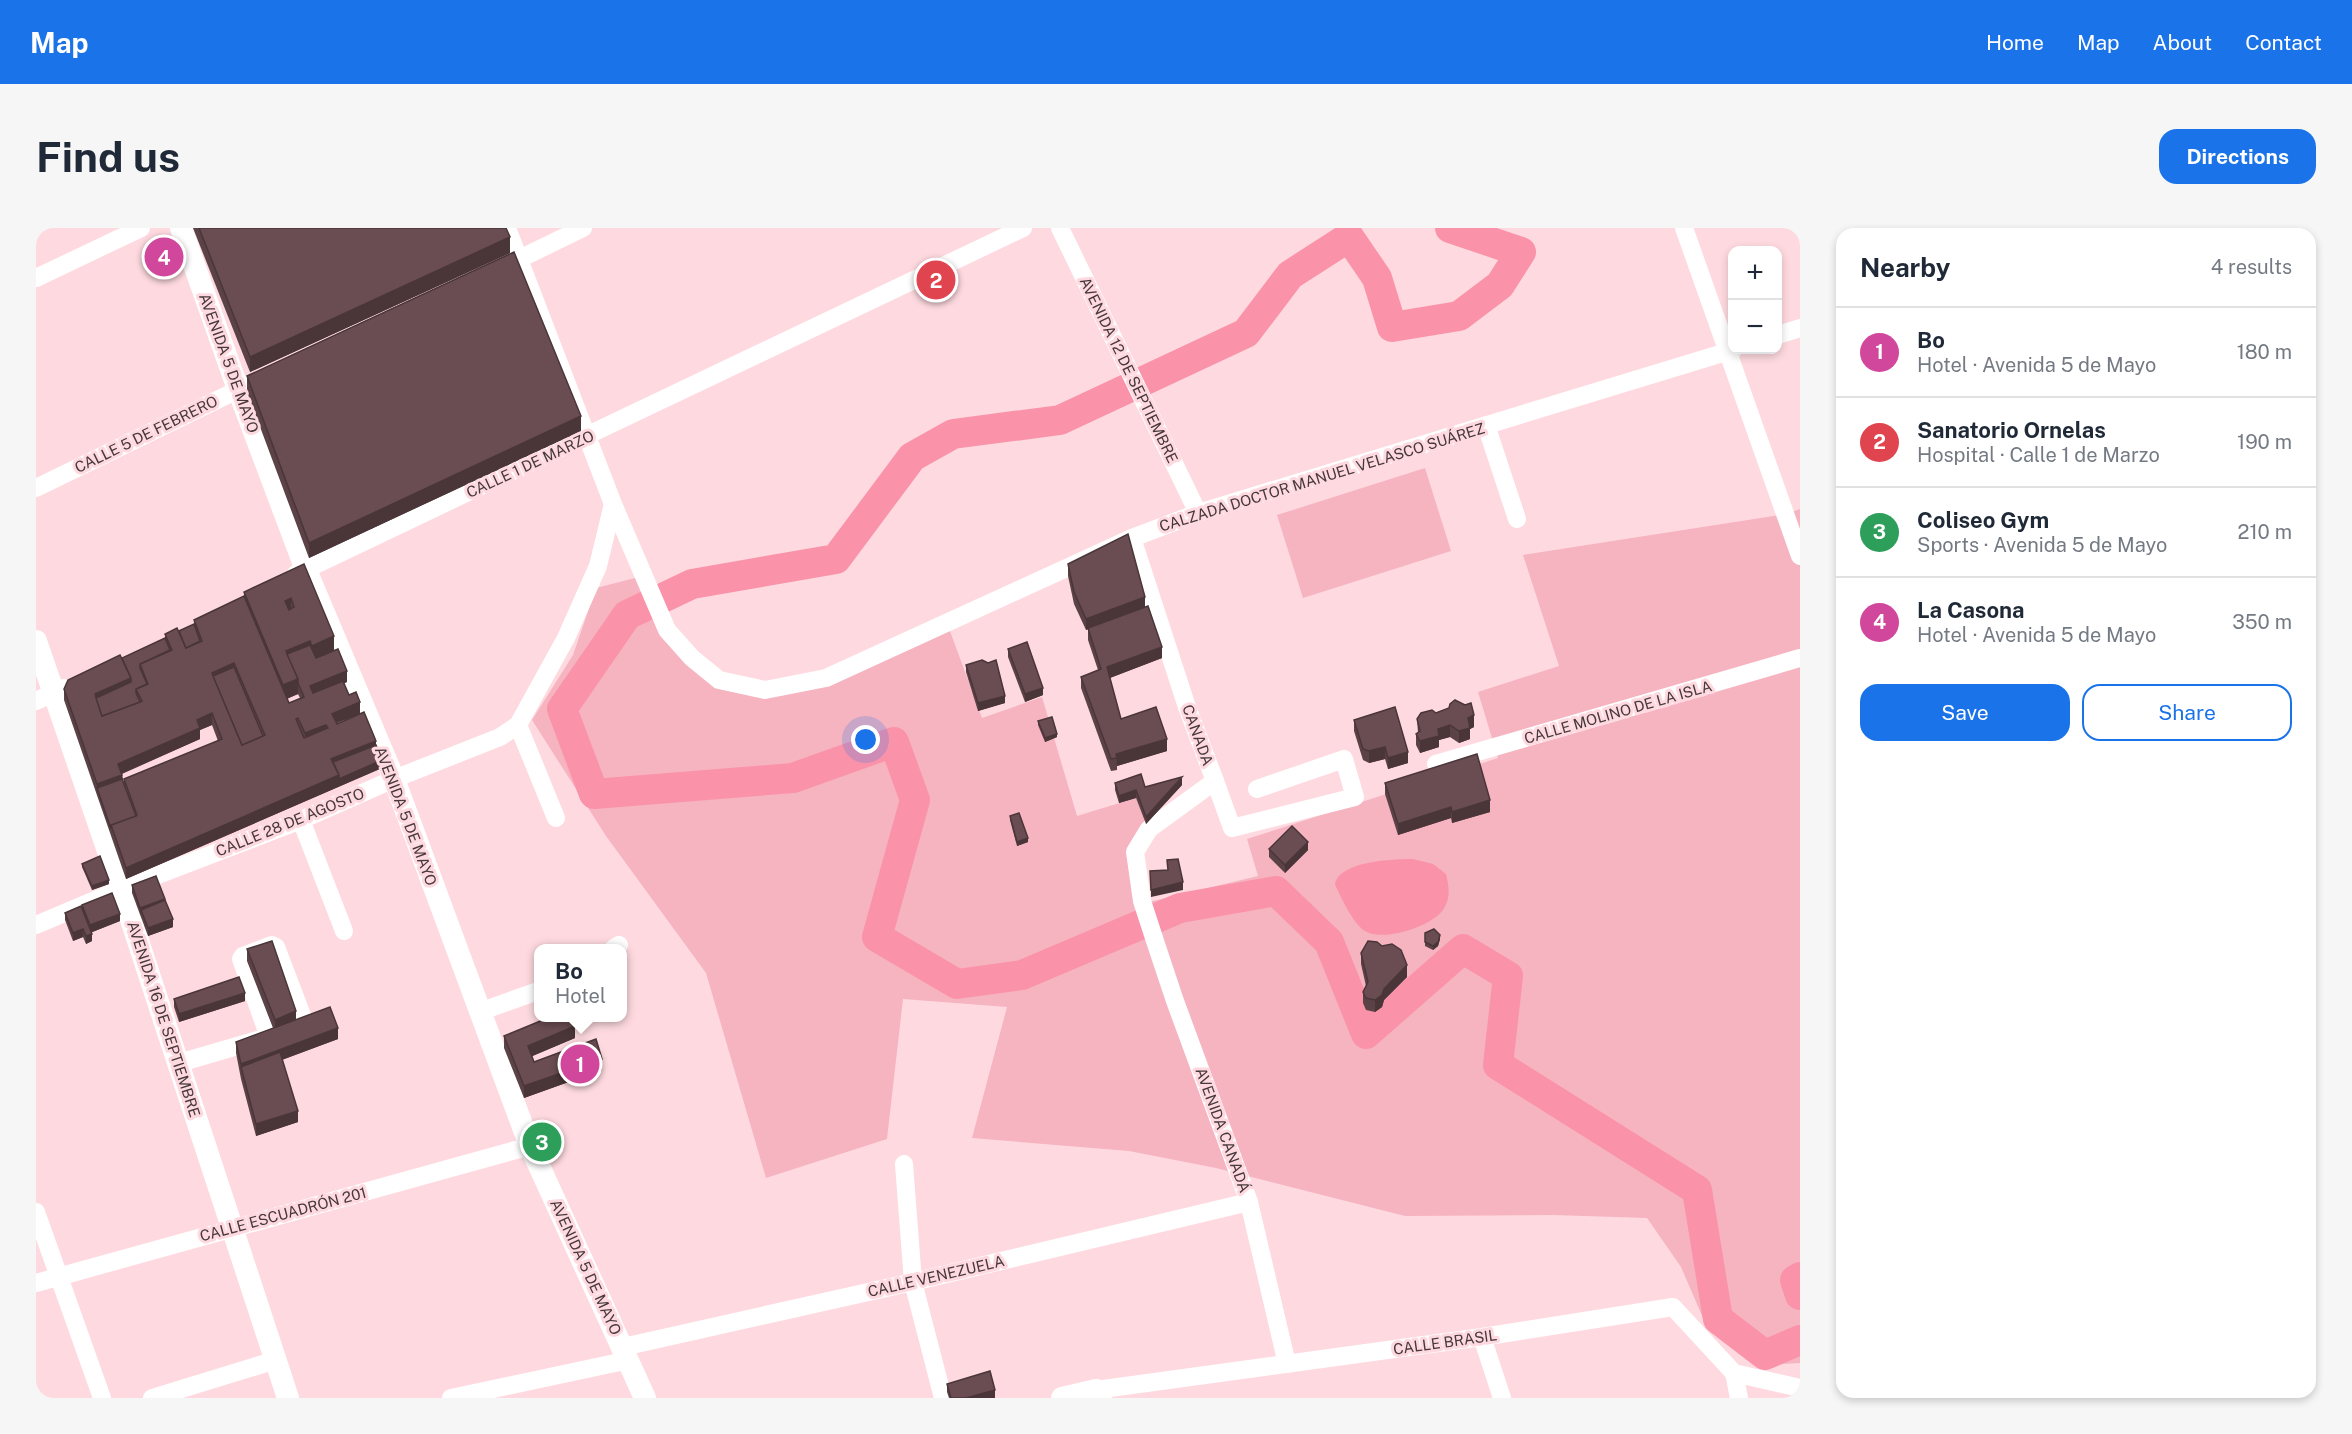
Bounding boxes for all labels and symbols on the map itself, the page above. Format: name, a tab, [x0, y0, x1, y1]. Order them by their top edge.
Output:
pin: 4	[144, 234, 184, 279]
pin: 2	[916, 257, 956, 302]
street label: AVENIDA 12 DE SEPTIEMBRE	[1076, 274, 1182, 466]
street label: AVENIDA 5 DE MAYO	[196, 291, 262, 435]
street label: CALLE 5 DE FEBRERO	[72, 392, 220, 476]
street label: CALZADA DOCTOR MANUEL VELASCO SUÁREZ	[1157, 419, 1487, 535]
street label: CALLE 1 DE MARZO	[464, 427, 596, 501]
street label: CALLE MOLINO DE LA ISLA	[1522, 677, 1714, 747]
street label: CANADA	[1179, 702, 1217, 768]
your location	[851, 725, 880, 754]
street label: AVENIDA 5 DE MAYO	[372, 744, 440, 888]
street label: CALLE 28 DE AGOSTO	[213, 784, 367, 860]
street label: AVENIDA 16 DE SEPTIEMBRE	[124, 919, 204, 1119]
pin: 1	[560, 1042, 600, 1086]
street label: AVENIDA CANADÁ	[1193, 1065, 1254, 1195]
pin: 3	[522, 1120, 562, 1164]
street label: CALLE ESCUADRÓN 201	[198, 1183, 368, 1244]
street label: AVENIDA 5 DE MAYO	[547, 1197, 625, 1337]
street label: CALLE VENEZUELA	[866, 1252, 1006, 1300]
street label: CALLE BRASIL	[1392, 1326, 1498, 1358]

